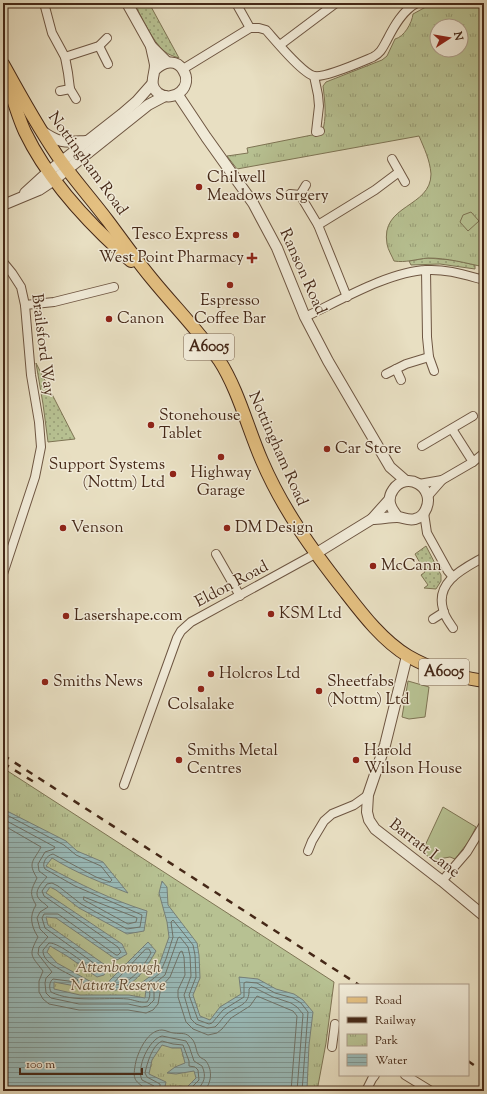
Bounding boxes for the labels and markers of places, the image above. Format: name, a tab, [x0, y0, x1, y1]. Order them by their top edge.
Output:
place label: Chilwell Meadows Surgery	[207, 167, 329, 208]
marker: Chilwell Meadows Surgery	[194, 182, 204, 192]
place label: Tesco Express	[132, 224, 228, 247]
marker: Tesco Express	[231, 230, 241, 240]
place label: West Point Pharmacy	[99, 247, 244, 270]
marker: West Point Pharmacy	[247, 253, 257, 263]
marker: Espresso Coffee Bar	[225, 280, 235, 290]
place label: Espresso Coffee Bar	[194, 290, 266, 331]
place label: Canon	[117, 308, 165, 331]
marker: Canon	[104, 314, 114, 324]
place label: Stonehouse Tablet	[159, 405, 240, 446]
marker: Stonehouse Tablet	[146, 420, 156, 430]
place label: Car Store	[335, 438, 401, 461]
marker: Car Store	[322, 444, 332, 454]
marker: Highway Garage	[216, 452, 226, 462]
place label: Support Systems (Nottm) Ltd	[49, 454, 165, 495]
place label: Highway Garage	[190, 462, 252, 503]
marker: Support Systems (Nottm) Ltd	[168, 469, 178, 479]
place label: Venson	[71, 517, 124, 540]
place label: DM Design	[235, 517, 314, 540]
marker: Venson	[58, 523, 68, 533]
marker: DM Design	[222, 523, 232, 533]
place label: McCann	[381, 555, 442, 578]
marker: McCann	[368, 561, 378, 571]
place label: KSM Ltd	[279, 603, 342, 626]
place label: Lasershape.com	[74, 605, 182, 628]
marker: KSM Ltd	[266, 609, 276, 619]
marker: Lasershape.com	[61, 611, 71, 621]
place label: Holcros Ltd	[219, 663, 300, 686]
marker: Holcros Ltd	[206, 669, 216, 679]
place label: Smiths News	[53, 671, 143, 694]
place label: Sheetfabs (Nottm) Ltd	[327, 671, 410, 712]
marker: Smiths News	[40, 677, 50, 687]
marker: Colsalake	[196, 684, 206, 694]
marker: Sheetfabs (Nottm) Ltd	[314, 686, 324, 696]
place label: Colsalake	[168, 694, 234, 717]
place label: Smiths Metal Centres	[187, 740, 278, 781]
place label: Harold Wilson House	[364, 740, 462, 781]
marker: Smiths Metal Centres	[174, 755, 184, 765]
marker: Harold Wilson House	[351, 755, 361, 765]

